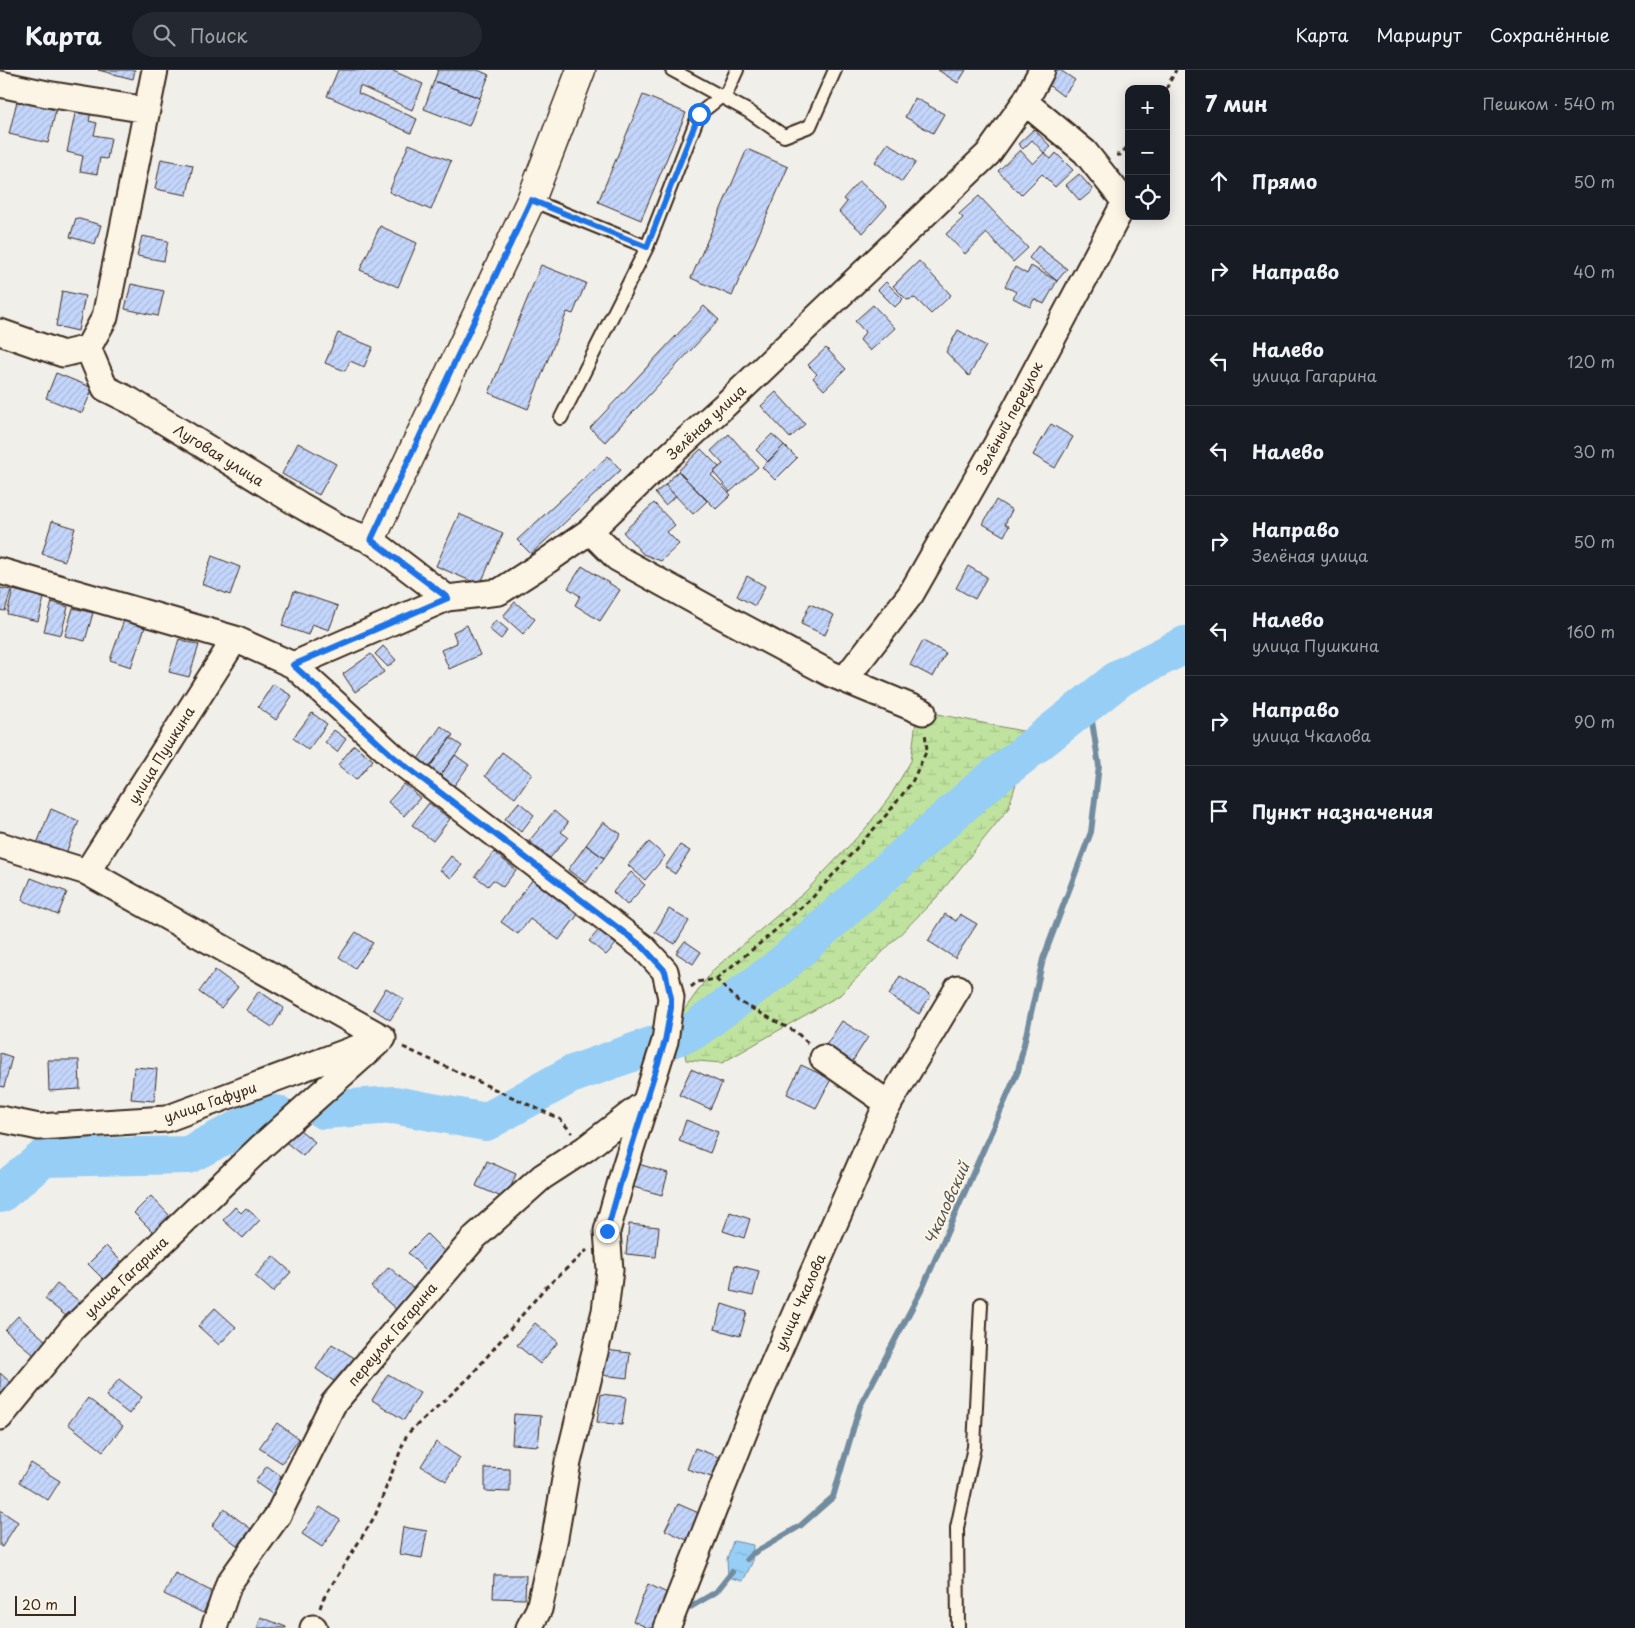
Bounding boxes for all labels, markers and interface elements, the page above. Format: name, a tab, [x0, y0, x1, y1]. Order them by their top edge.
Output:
search box	[132, 12, 482, 57]
text: Карта	[25, 17, 102, 53]
icon: search	[150, 21, 178, 49]
text: Поиск	[190, 21, 248, 49]
text: Карта	[1296, 21, 1348, 48]
text: Маршрут	[1376, 21, 1462, 48]
text: Сохранённые	[1490, 21, 1610, 48]
map controls	[1125, 85, 1170, 220]
button: +	[1125, 85, 1170, 130]
text: 7 мин	[1205, 87, 1268, 119]
text: Пешком · 540 m	[1482, 91, 1615, 115]
route start	[688, 103, 711, 126]
button: −	[1125, 130, 1170, 175]
icon: ahead	[1205, 167, 1233, 195]
text: Прямо	[1252, 167, 1317, 195]
text: 50 m	[1574, 169, 1615, 193]
button: locate	[1125, 175, 1170, 220]
icon: right	[1205, 257, 1233, 285]
text: Направо	[1252, 257, 1339, 285]
text: 40 m	[1573, 259, 1615, 283]
text: Налево	[1252, 335, 1324, 363]
icon: left	[1205, 347, 1233, 375]
text: 120 m	[1568, 349, 1615, 373]
street label: Зелёный переулок	[970, 357, 1048, 478]
text: улица Гагарина	[1252, 363, 1377, 387]
street label: Зелёная улица	[662, 380, 750, 464]
street label: Луговая улица	[170, 419, 268, 491]
icon: left	[1205, 437, 1233, 465]
text: Налево	[1252, 437, 1324, 465]
text: 30 m	[1573, 439, 1615, 463]
text: Направо	[1252, 515, 1339, 543]
icon: right	[1205, 527, 1233, 555]
text: 50 m	[1574, 529, 1615, 553]
text: Зелёная улица	[1252, 543, 1368, 567]
text: Налево	[1252, 605, 1324, 633]
icon: left	[1205, 617, 1233, 645]
text: 160 m	[1567, 619, 1615, 643]
text: улица Пушкина	[1252, 633, 1379, 657]
text: Направо	[1252, 695, 1339, 723]
street label: улица Пушкина	[123, 702, 199, 808]
icon: right	[1205, 707, 1233, 735]
text: 90 m	[1574, 709, 1615, 733]
text: улица Чкалова	[1252, 723, 1371, 747]
icon: arrive	[1205, 797, 1233, 825]
text: Пункт назначения	[1252, 797, 1433, 825]
street label: улица Гафури	[161, 1076, 259, 1128]
water label: Чкаловский	[918, 1156, 975, 1248]
route end	[596, 1220, 619, 1243]
street label: улица Гагарина	[79, 1231, 173, 1323]
street label: улица Чкалова	[769, 1250, 831, 1354]
street label: переулок Гагарина	[342, 1277, 442, 1390]
scale bar	[15, 1593, 76, 1616]
text: 20 m	[22, 1594, 58, 1615]

